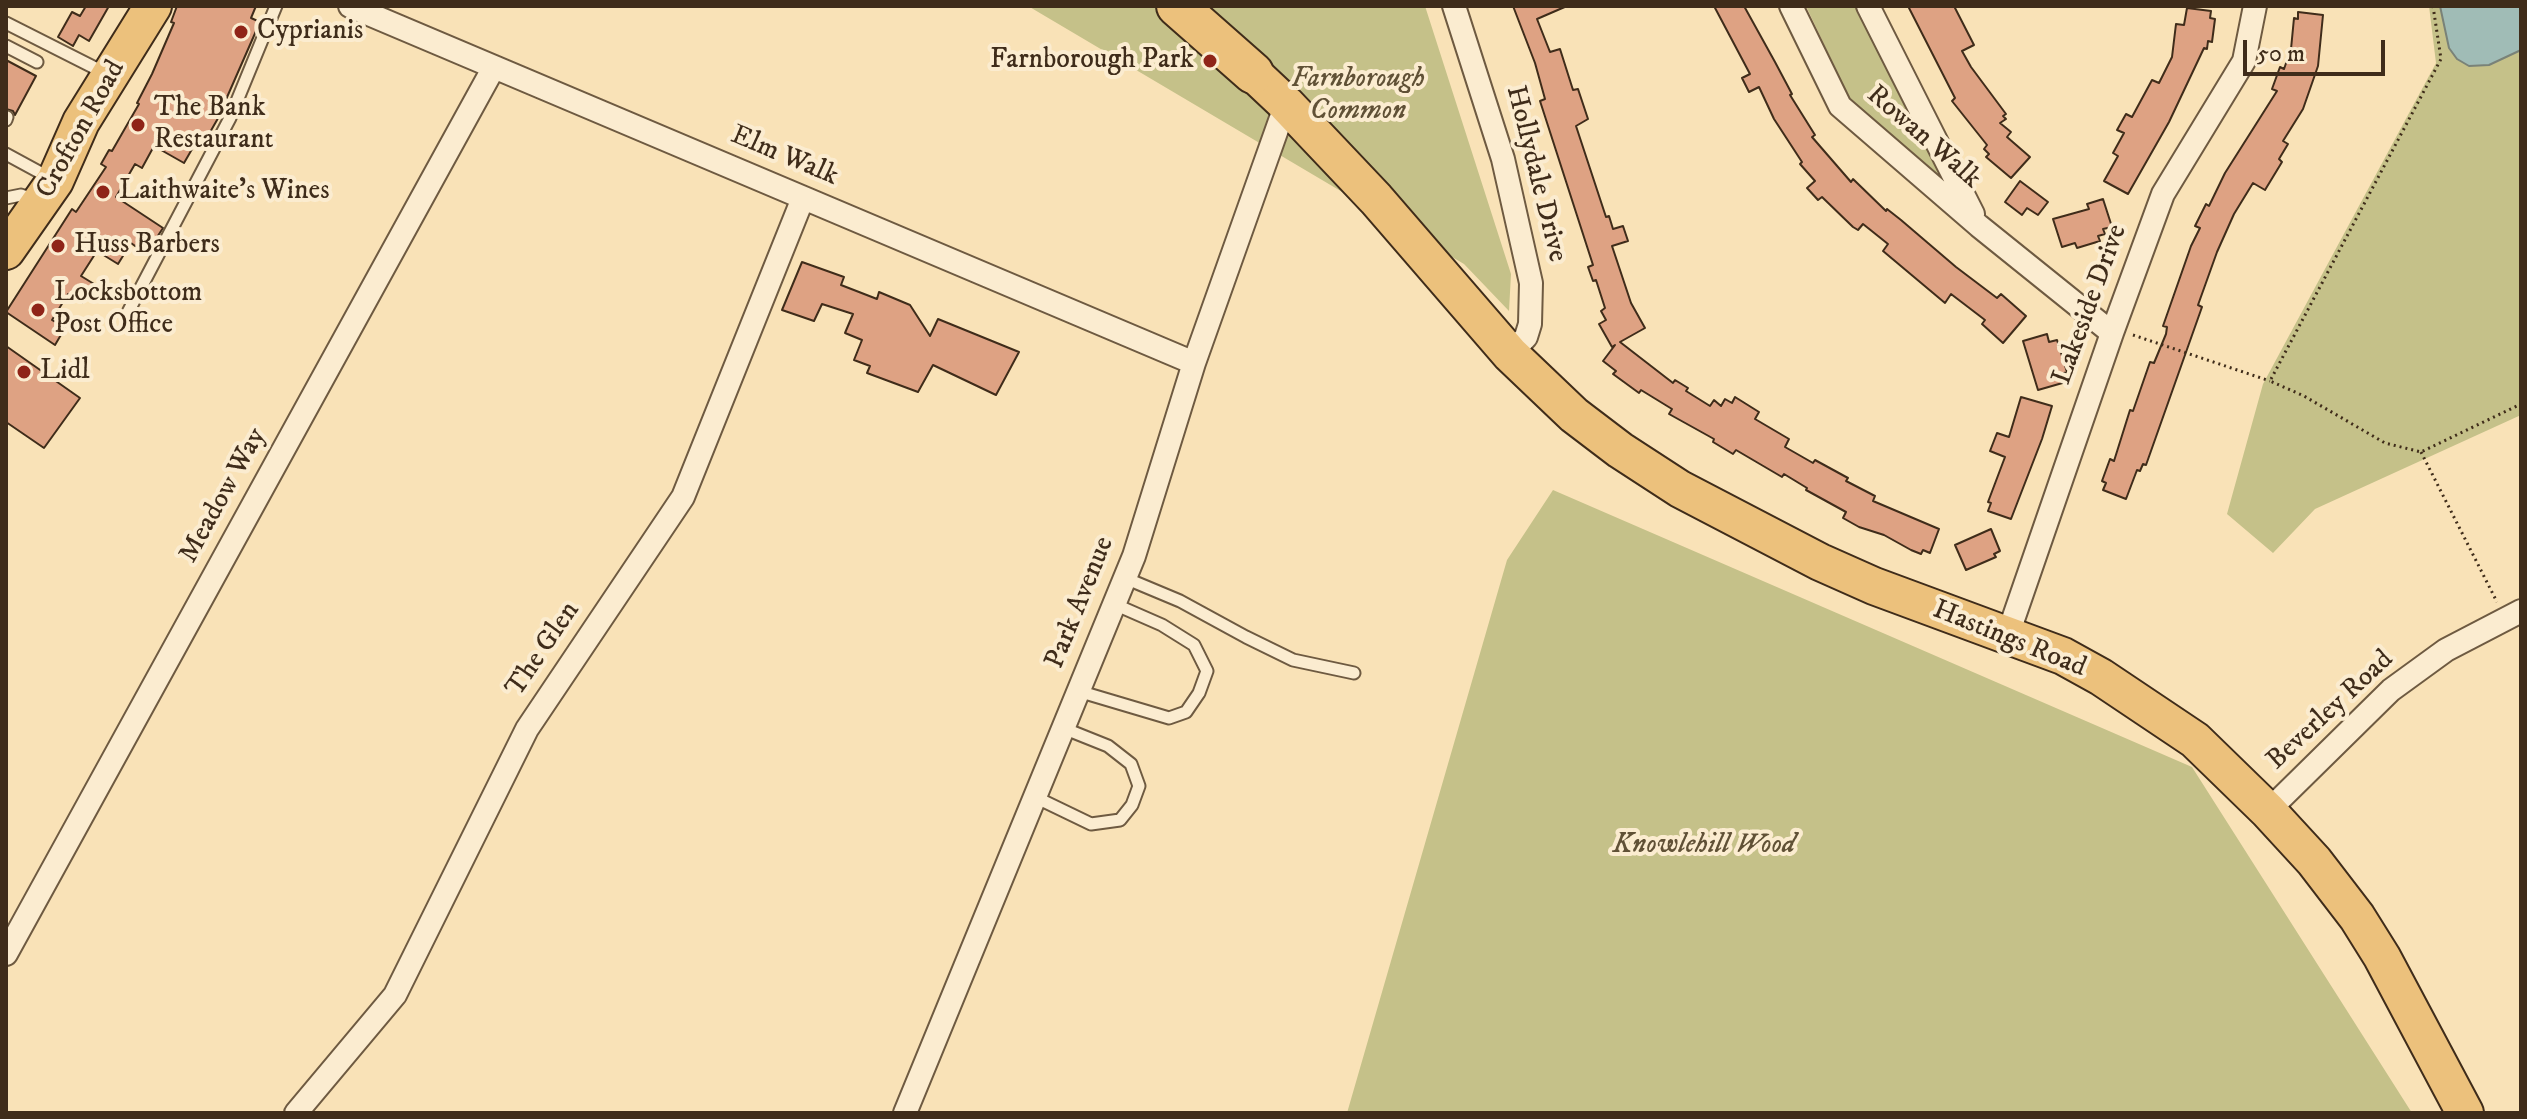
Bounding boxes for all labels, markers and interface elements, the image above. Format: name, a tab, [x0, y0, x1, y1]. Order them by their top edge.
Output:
place label: Cyprianis	[257, 15, 363, 49]
marker: Cyprianis	[232, 23, 250, 41]
scale bar	[2247, 24, 2389, 74]
text: 50 m	[2257, 39, 2305, 69]
place label: Farnborough Park	[990, 44, 1194, 78]
marker: Farnborough Park	[1201, 52, 1219, 70]
street label: Crofton Road	[30, 55, 134, 205]
park label: Farnborough Common	[1291, 63, 1425, 129]
street label: Rowan Walk	[1859, 79, 1987, 197]
street label: Hollydale Drive	[1497, 82, 1573, 266]
place label: The Bank Restaurant	[154, 92, 274, 158]
marker: The Bank Restaurant	[129, 116, 147, 134]
street label: Elm Walk	[725, 119, 843, 195]
place label: Laithwaite’s Wines	[119, 175, 330, 209]
marker: Laithwaite’s Wines	[94, 183, 112, 201]
street label: Lakeside Drive	[2047, 220, 2135, 390]
place label: Huss Barbers	[74, 229, 220, 263]
marker: Huss Barbers	[49, 237, 67, 255]
place label: Locksbottom Post Office	[54, 277, 202, 343]
marker: Locksbottom Post Office	[29, 301, 47, 319]
place label: Lidl	[40, 355, 90, 389]
marker: Lidl	[15, 363, 33, 381]
street label: Meadow Way	[173, 423, 275, 569]
street label: Park Avenue	[1039, 532, 1123, 674]
street label: Hastings Road	[1927, 594, 2091, 686]
street label: The Glen	[500, 596, 588, 704]
street label: Beverley Road	[2261, 644, 2401, 778]
park label: Knowlehill Wood	[1613, 829, 1795, 863]

